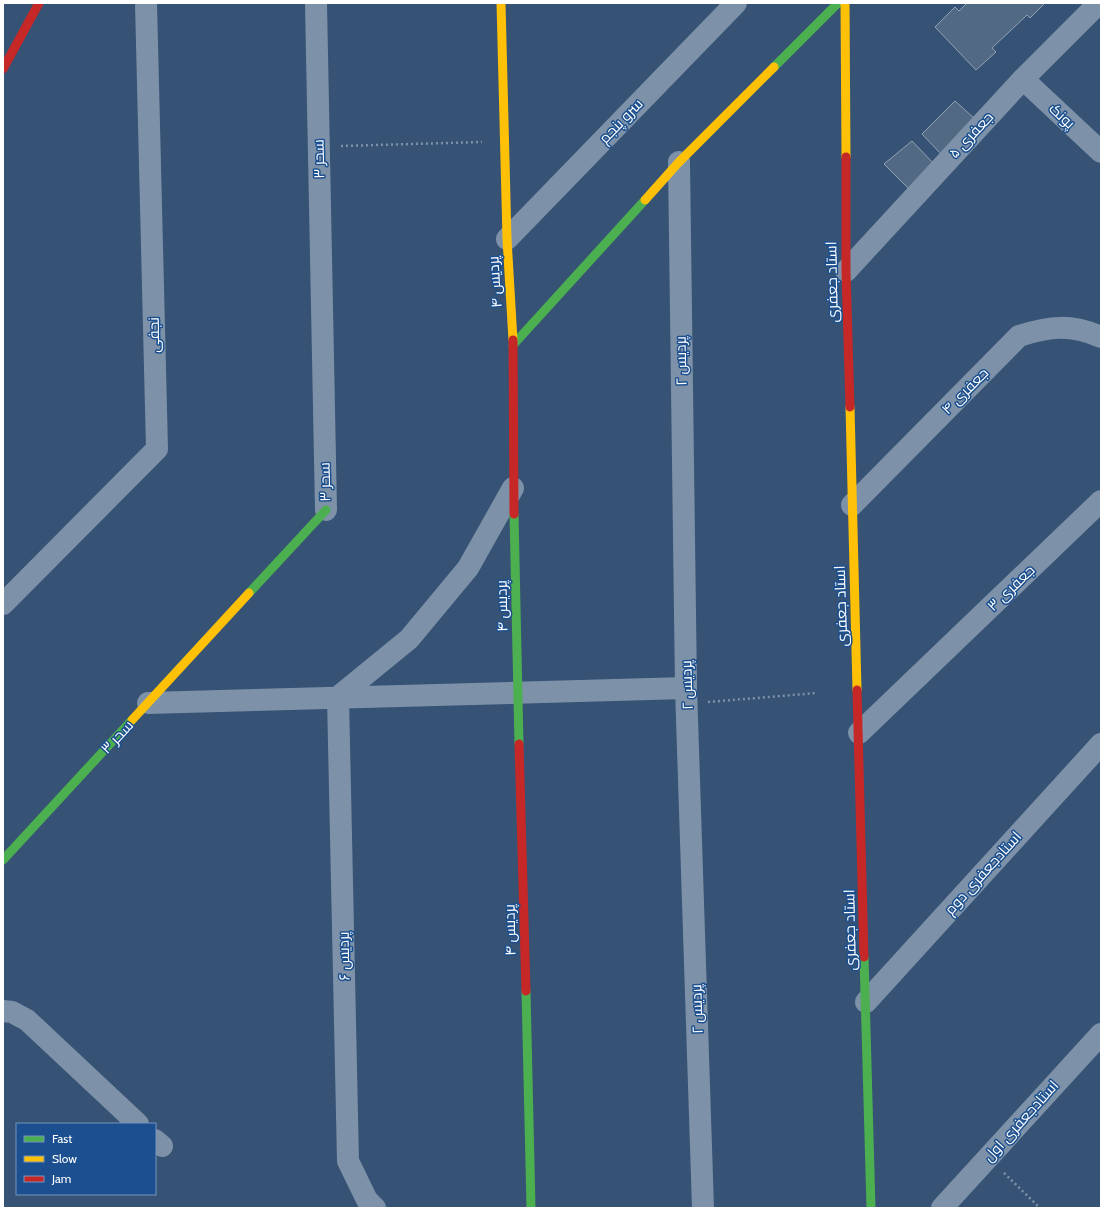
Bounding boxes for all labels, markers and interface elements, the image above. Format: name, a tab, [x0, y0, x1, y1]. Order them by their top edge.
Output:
street label: سرو پنجم	[595, 95, 647, 148]
street label: پونک	[1045, 100, 1079, 133]
street label: جعفری ۵	[945, 108, 998, 163]
street label: سحر ۳	[310, 139, 328, 179]
street label: استاد جعفری	[822, 241, 843, 323]
street label: پردیس ۴	[484, 255, 507, 308]
street label: نجفی	[145, 317, 164, 353]
street label: پردیس ۲	[672, 336, 691, 386]
street label: جعفری ۴	[938, 364, 993, 419]
street label: سحر ۳	[316, 462, 334, 502]
street label: جعفری ۳	[984, 561, 1039, 616]
street label: استاد جعفری	[831, 565, 852, 647]
street label: پردیس ۴	[493, 580, 512, 632]
street label: پردیس ۲	[677, 660, 698, 710]
street label: سحر ۳	[97, 716, 137, 758]
street label: استادجعفری دوم	[941, 828, 1026, 919]
street label: استاد جعفری	[840, 889, 861, 971]
street label: پردیس ۴	[501, 904, 520, 956]
street label: پردیس ۶	[335, 931, 354, 981]
street label: پردیس ۲	[687, 984, 708, 1034]
street label: استادجعفری اول	[980, 1077, 1063, 1166]
legend	[16, 1123, 156, 1195]
text: Fast	[52, 1131, 72, 1146]
text: Slow	[52, 1151, 77, 1166]
text: Jam	[51, 1171, 71, 1186]

